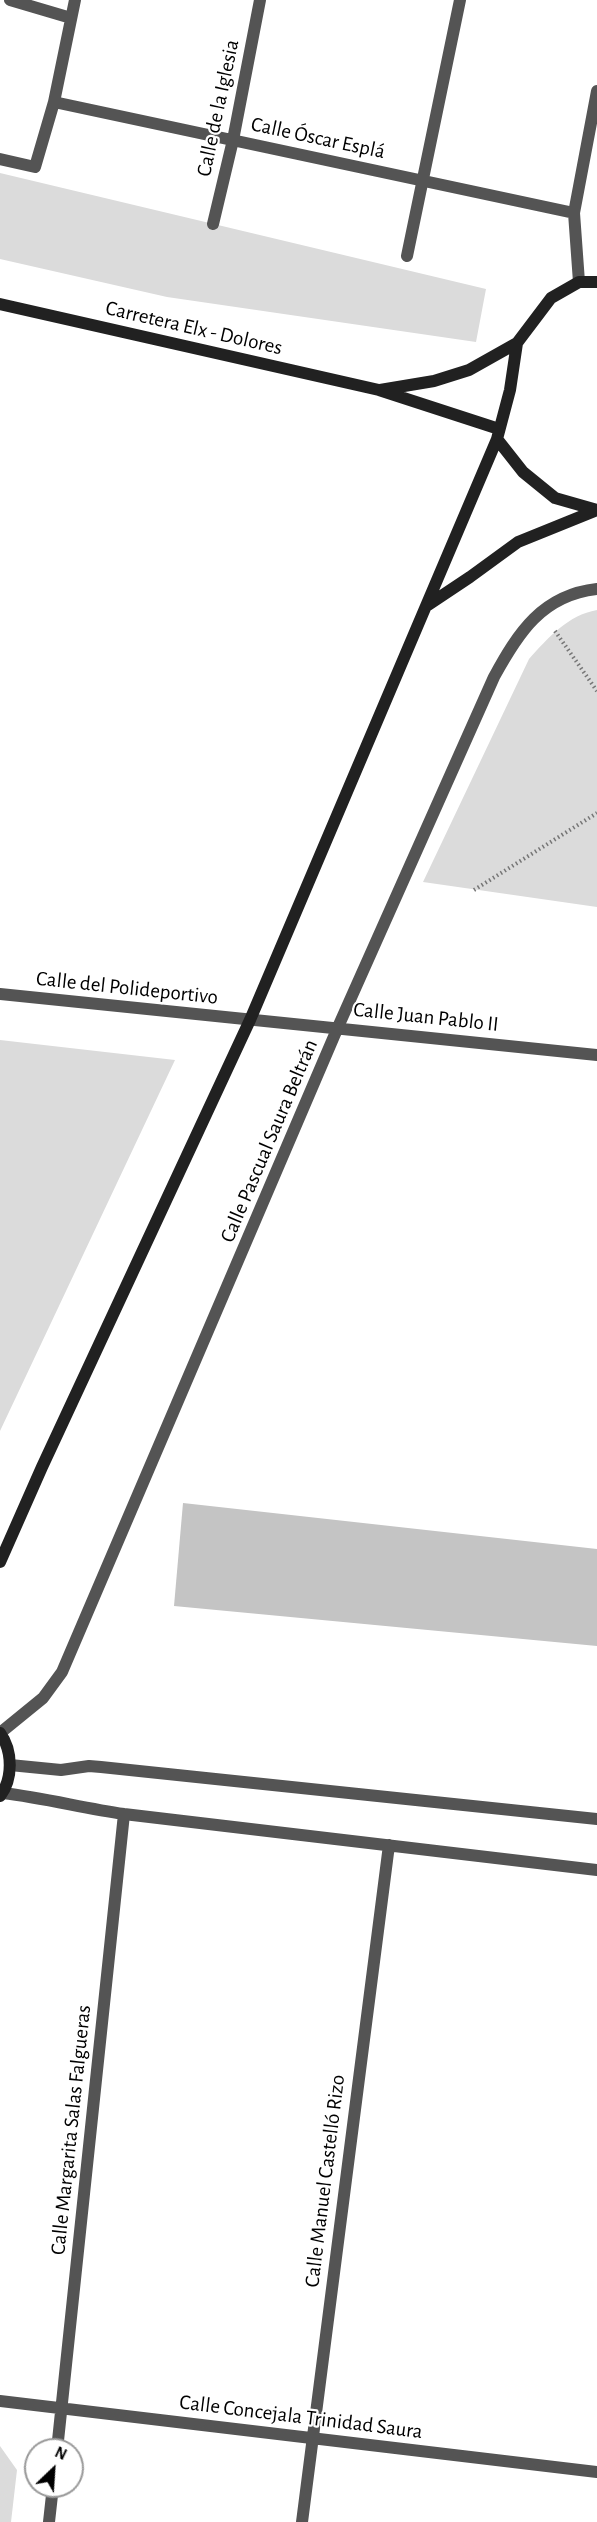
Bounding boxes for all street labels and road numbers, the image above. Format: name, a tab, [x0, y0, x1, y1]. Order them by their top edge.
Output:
street label: Calle de la Iglesia	[191, 37, 245, 179]
street label: Calle Óscar Esplá	[249, 112, 387, 164]
street label: Carretera Elx - Dolores	[103, 295, 285, 361]
street label: Calle del Polideportivo	[35, 966, 219, 1010]
street label: Calle Juan Pablo II	[352, 997, 500, 1037]
street label: Calle Pascual Saura Beltrán	[215, 1036, 323, 1246]
street label: Calle Margarita Salas Falgueras	[45, 2004, 97, 2256]
street label: Calle Manuel Castelló Rizo	[299, 2073, 351, 2289]
street label: Calle Concejala Trinidad Saura	[178, 2390, 424, 2444]

